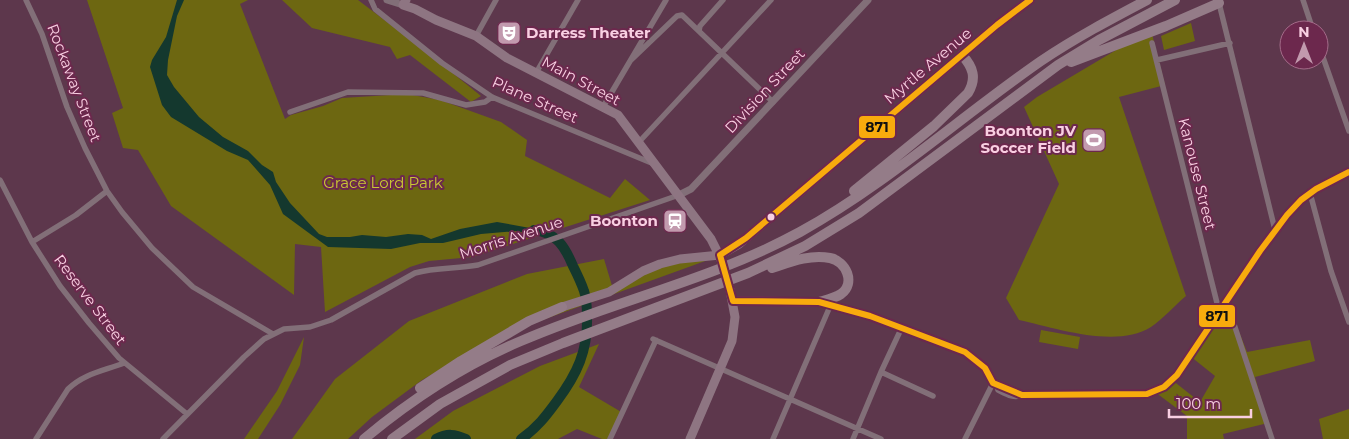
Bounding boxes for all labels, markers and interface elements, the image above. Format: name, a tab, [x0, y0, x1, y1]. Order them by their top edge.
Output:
theatre icon: Darress Theater	[496, 20, 522, 46]
north arrow	[1279, 20, 1329, 70]
street label: Rockaway Street	[43, 21, 106, 145]
place label: Darress Theater	[526, 23, 651, 42]
street label: Myrtle Avenue	[880, 23, 975, 108]
text: N	[1298, 23, 1310, 41]
street label: Division Street	[721, 44, 809, 137]
street label: Main Street	[539, 52, 624, 109]
street label: Plane Street	[489, 72, 581, 127]
line badge: 871	[858, 115, 896, 139]
street label: Kanouse Street	[1174, 116, 1221, 232]
text: 871	[865, 118, 889, 136]
place label: Boonton JV Soccer Field	[980, 121, 1077, 157]
sports icon: Boonton JV Soccer Field	[1081, 127, 1107, 153]
park label: Grace Lord Park	[323, 173, 443, 192]
station icon: Boonton	[662, 208, 688, 234]
place label: Boonton	[590, 211, 658, 230]
street label: Morris Avenue	[457, 212, 565, 263]
unlabelled marker	[766, 212, 776, 222]
street label: Reserve Street	[50, 251, 131, 349]
line badge: 871	[1198, 304, 1236, 328]
text: 871	[1205, 307, 1229, 325]
scale bar	[1169, 386, 1252, 418]
text: 100 m	[1176, 394, 1221, 413]

